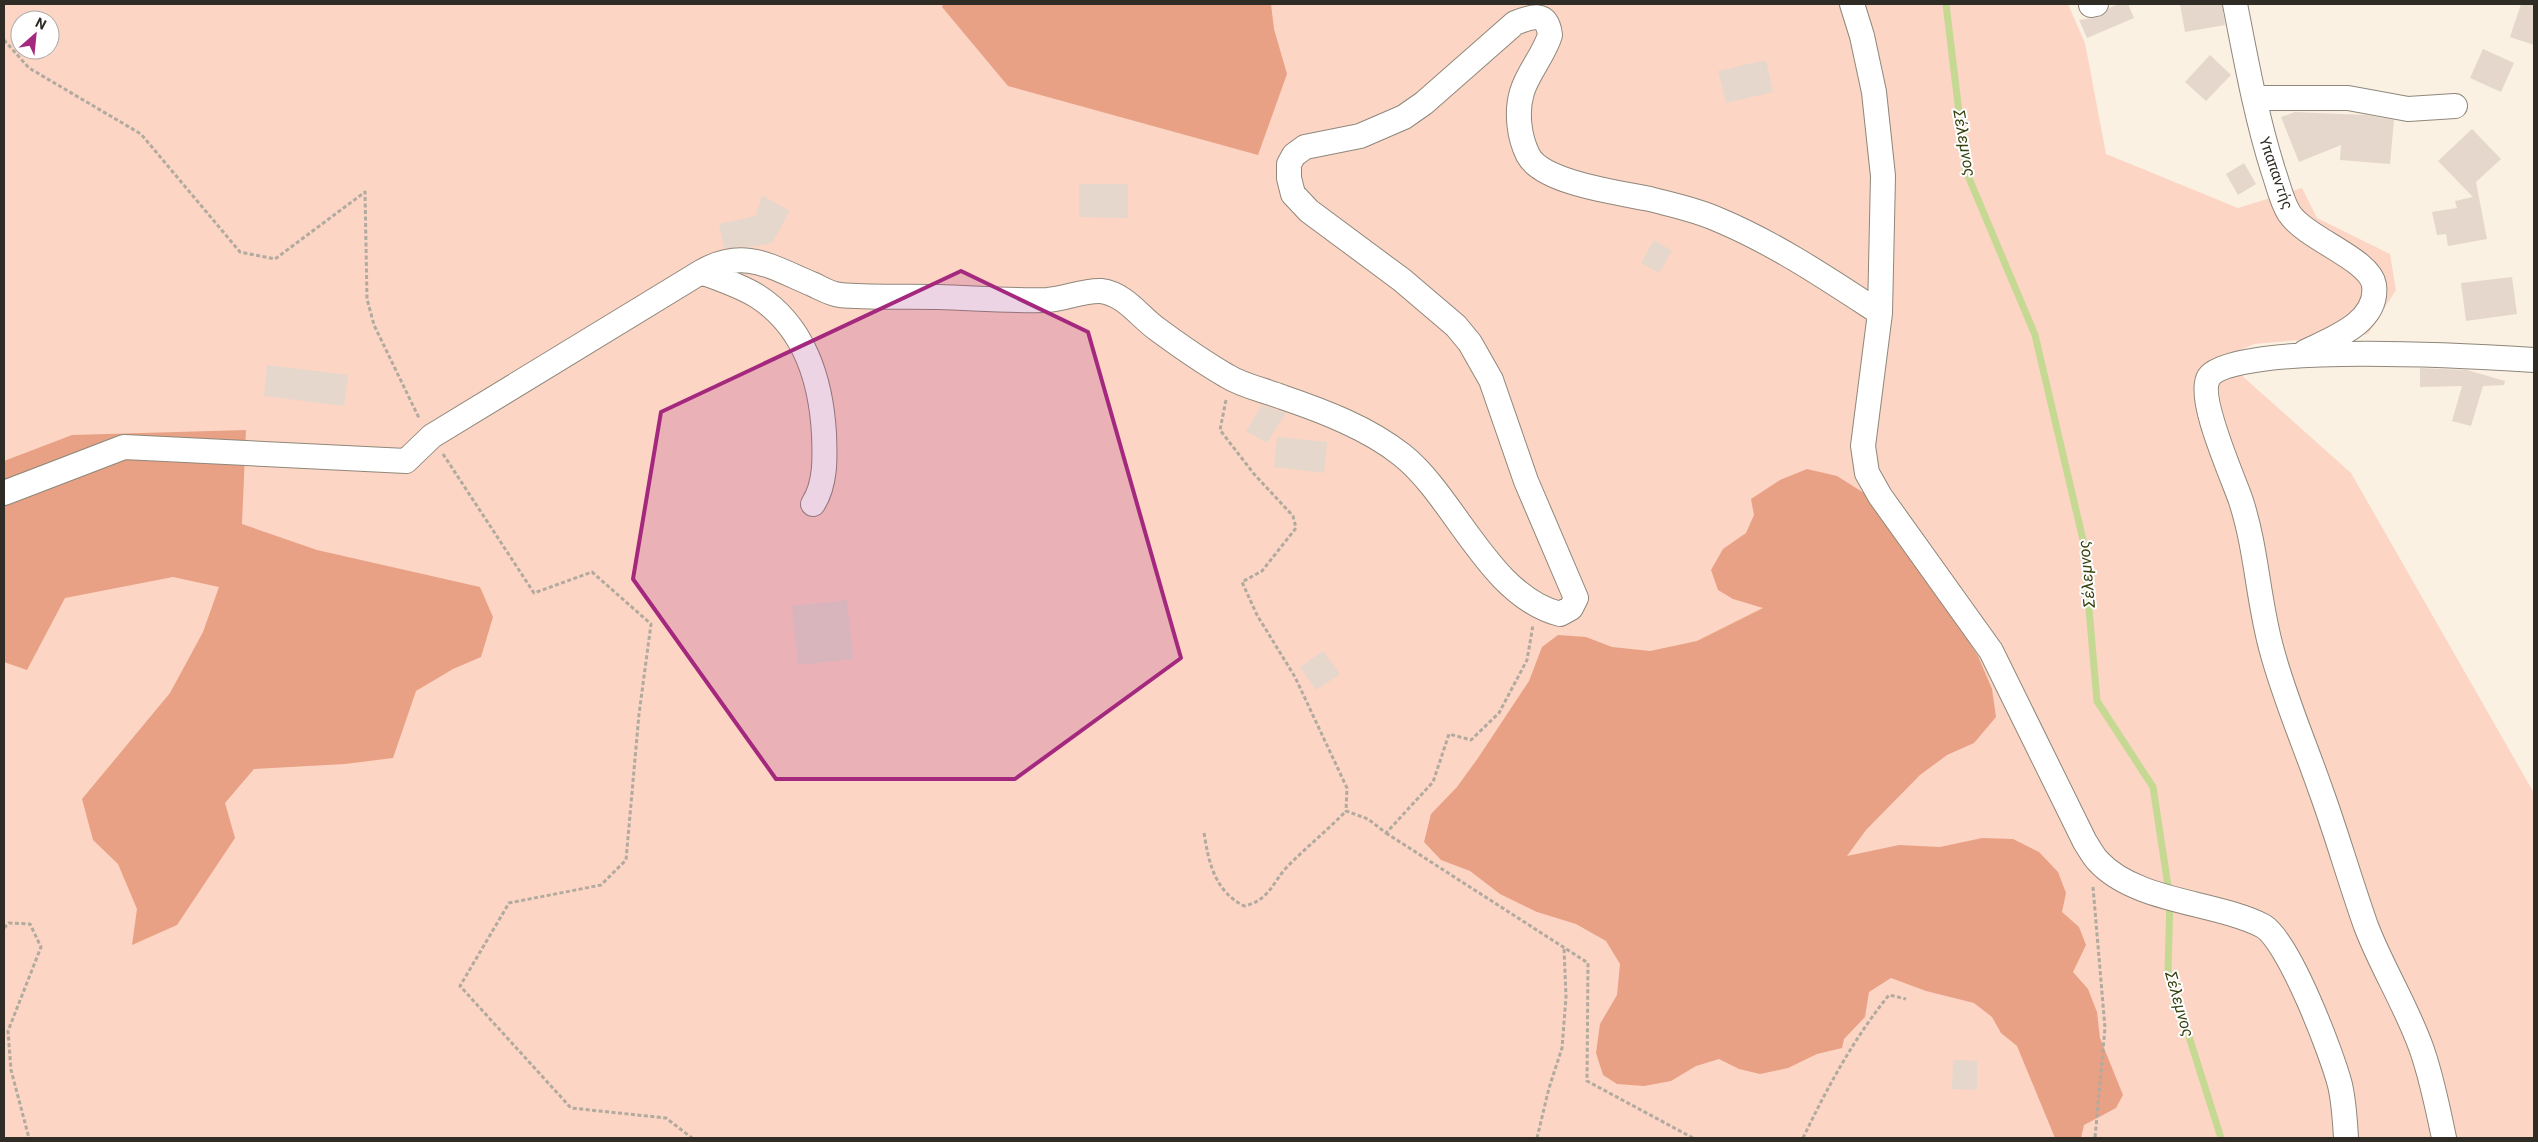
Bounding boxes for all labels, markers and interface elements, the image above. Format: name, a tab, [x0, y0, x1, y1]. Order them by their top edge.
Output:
north arrow	[10, 10, 60, 60]
text: N	[33, 14, 49, 33]
water label: Σέλεμνος	[1949, 107, 1980, 178]
street label: Υπαπαντής	[2255, 134, 2297, 212]
water label: Σέλεμνος	[2074, 539, 2099, 609]
water label: Σέλεμνος	[2161, 968, 2198, 1039]

